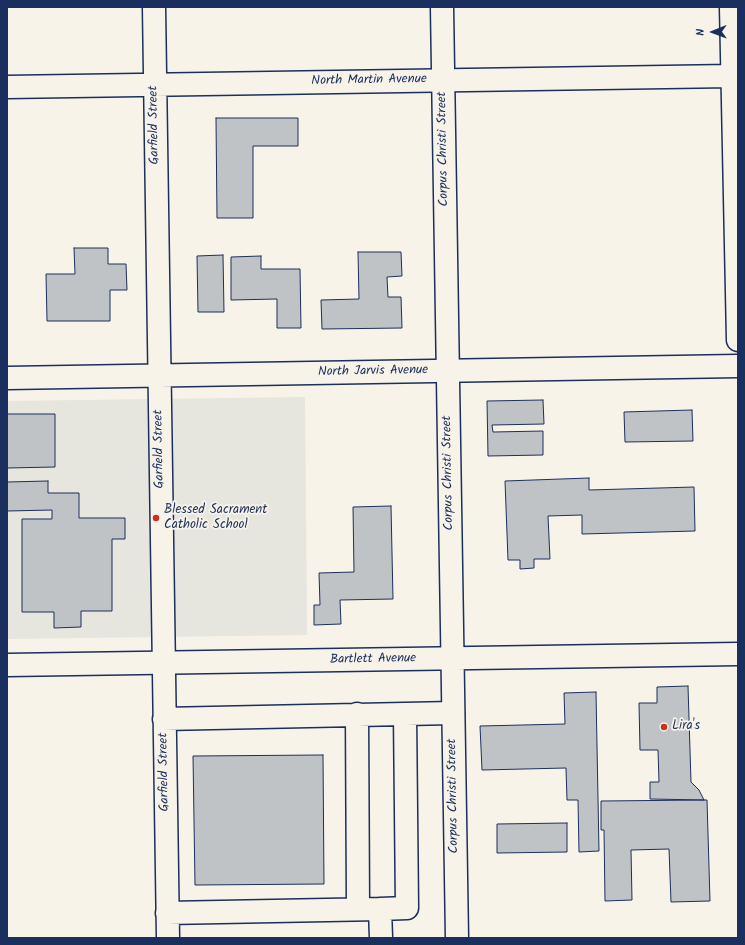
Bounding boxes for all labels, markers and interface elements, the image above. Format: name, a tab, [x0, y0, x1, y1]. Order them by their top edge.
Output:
north arrow	[693, 12, 733, 52]
text: N	[692, 29, 710, 36]
street label: North Martin Avenue	[311, 72, 427, 90]
street label: Garfield Street	[147, 85, 163, 165]
street label: Corpus Christi Street	[435, 91, 453, 207]
street label: North Jarvis Avenue	[318, 363, 428, 381]
street label: Garfield Street	[152, 409, 168, 489]
street label: Corpus Christi Street	[440, 415, 458, 531]
place label: Blessed Sacrament Catholic School	[164, 503, 267, 534]
marker: Blessed Sacrament Catholic School	[151, 513, 161, 523]
street label: Bartlett Avenue	[330, 651, 416, 669]
place label: Lira's	[672, 719, 700, 735]
marker: Lira's	[659, 722, 669, 732]
street label: Garfield Street	[157, 732, 173, 812]
street label: Corpus Christi Street	[445, 738, 463, 854]

